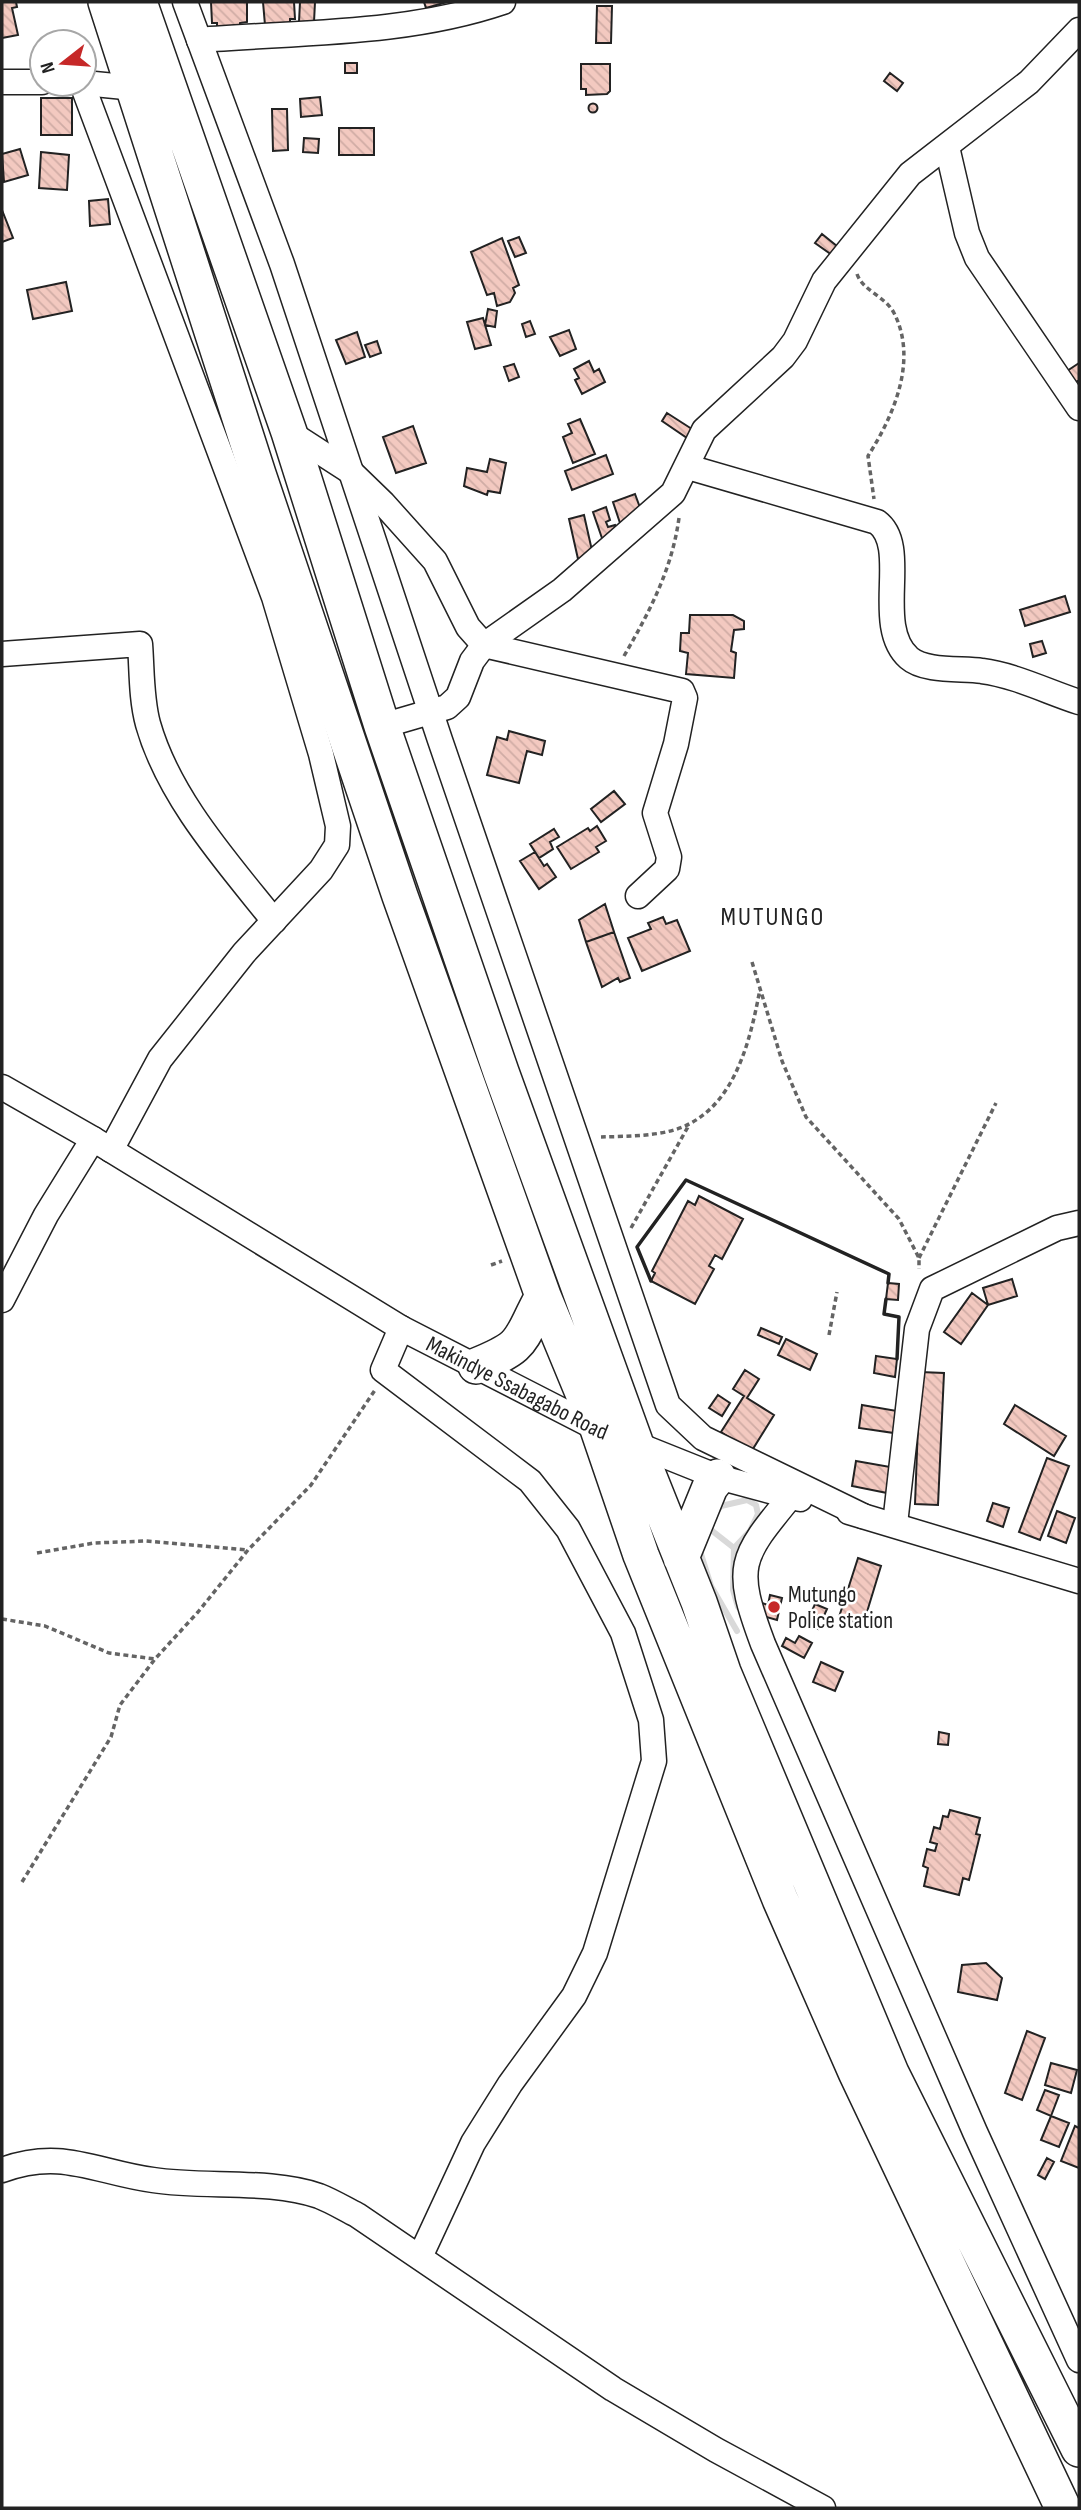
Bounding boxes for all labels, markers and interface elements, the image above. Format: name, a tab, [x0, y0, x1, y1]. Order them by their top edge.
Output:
north arrow	[28, 28, 98, 98]
text: N	[36, 59, 61, 76]
district label: MUTUNGO	[721, 902, 825, 933]
street label: Makindye Ssabagabo Road	[421, 1330, 612, 1447]
place label: Mutungo Police station	[788, 1581, 893, 1635]
marker: Mutungo Police station	[766, 1599, 782, 1615]

